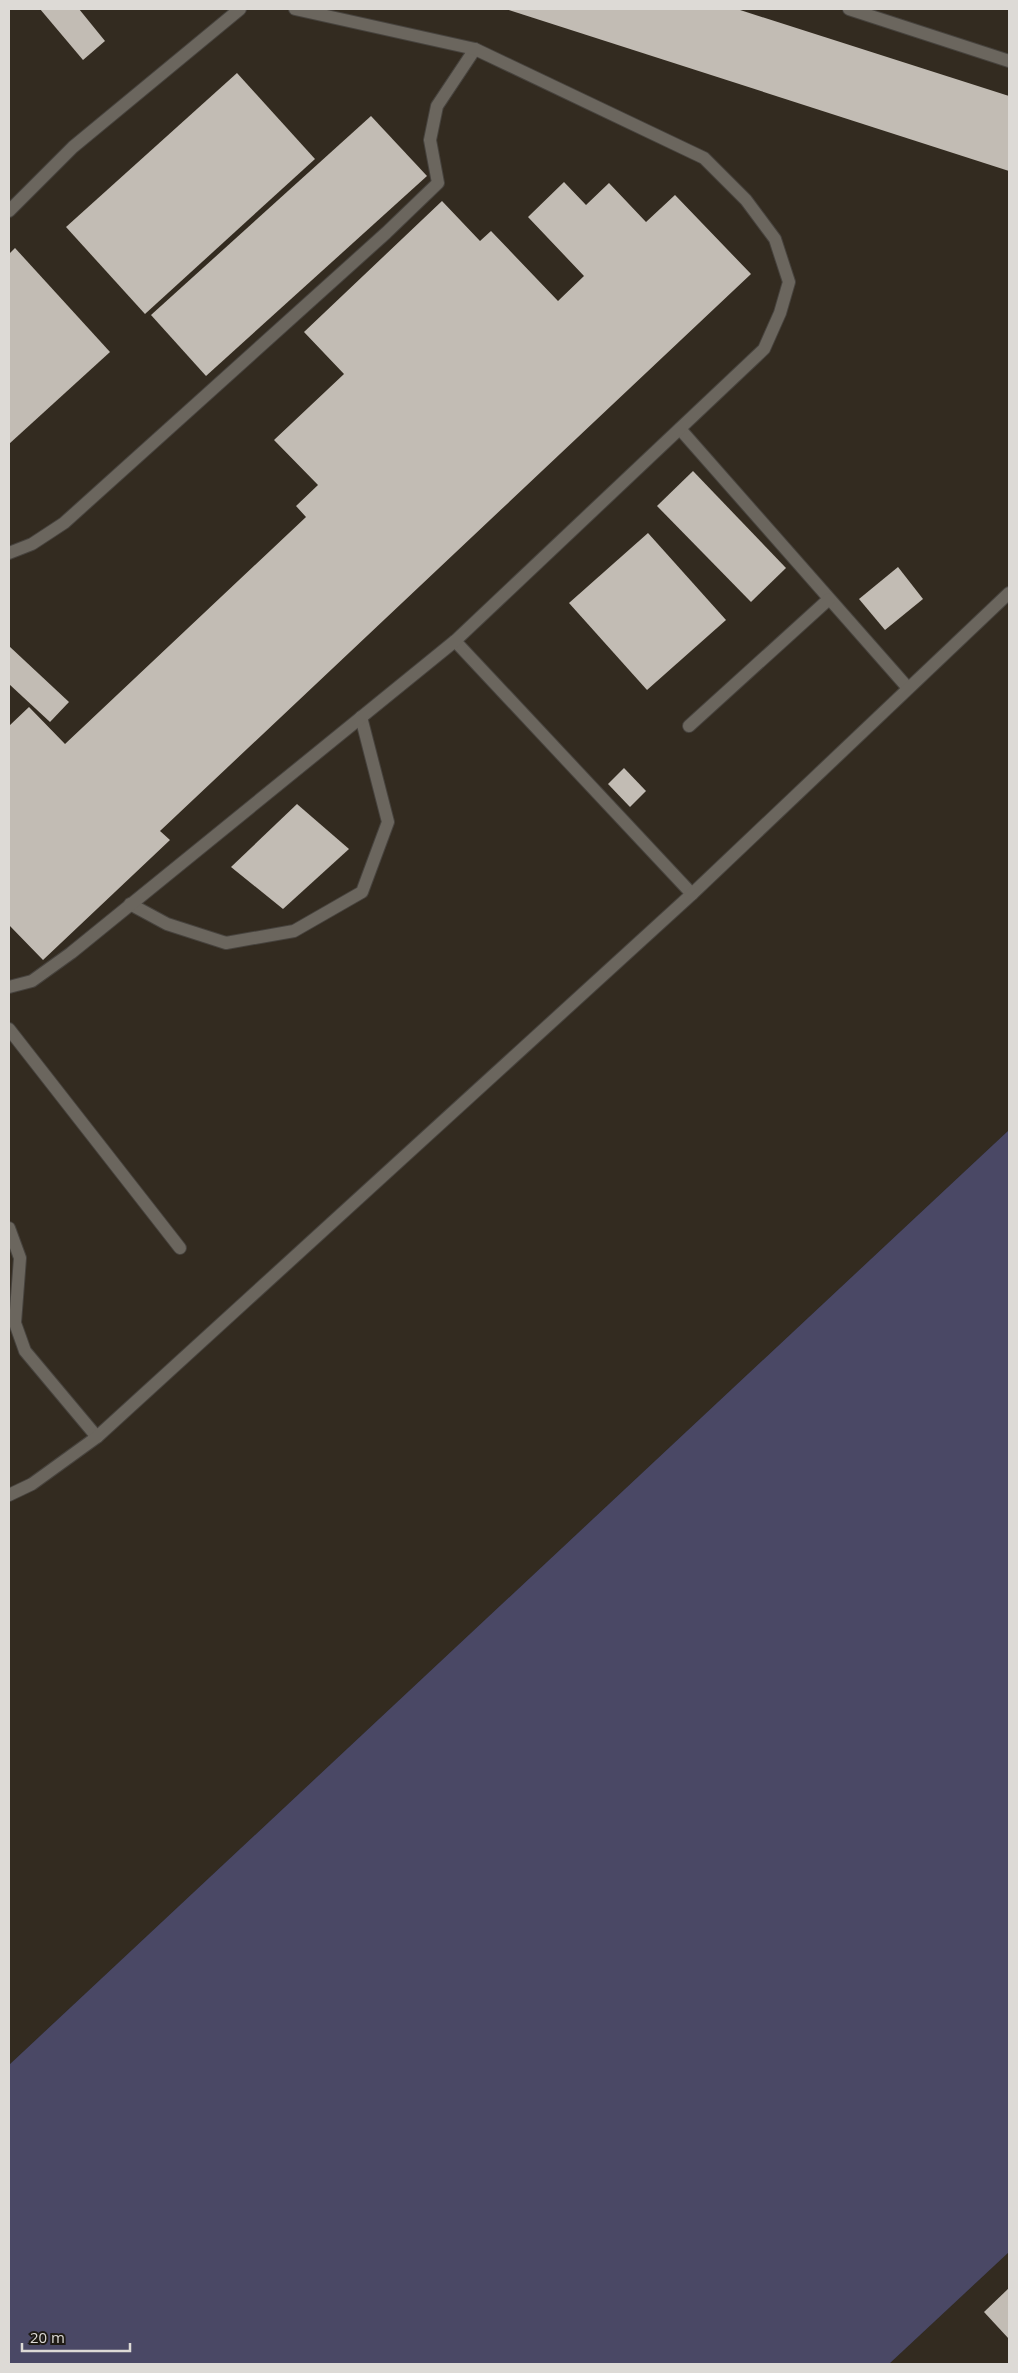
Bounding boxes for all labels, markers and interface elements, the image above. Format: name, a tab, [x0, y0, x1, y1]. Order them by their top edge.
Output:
scale bar	[22, 2320, 130, 2352]
text: 20 m	[30, 2327, 65, 2347]

